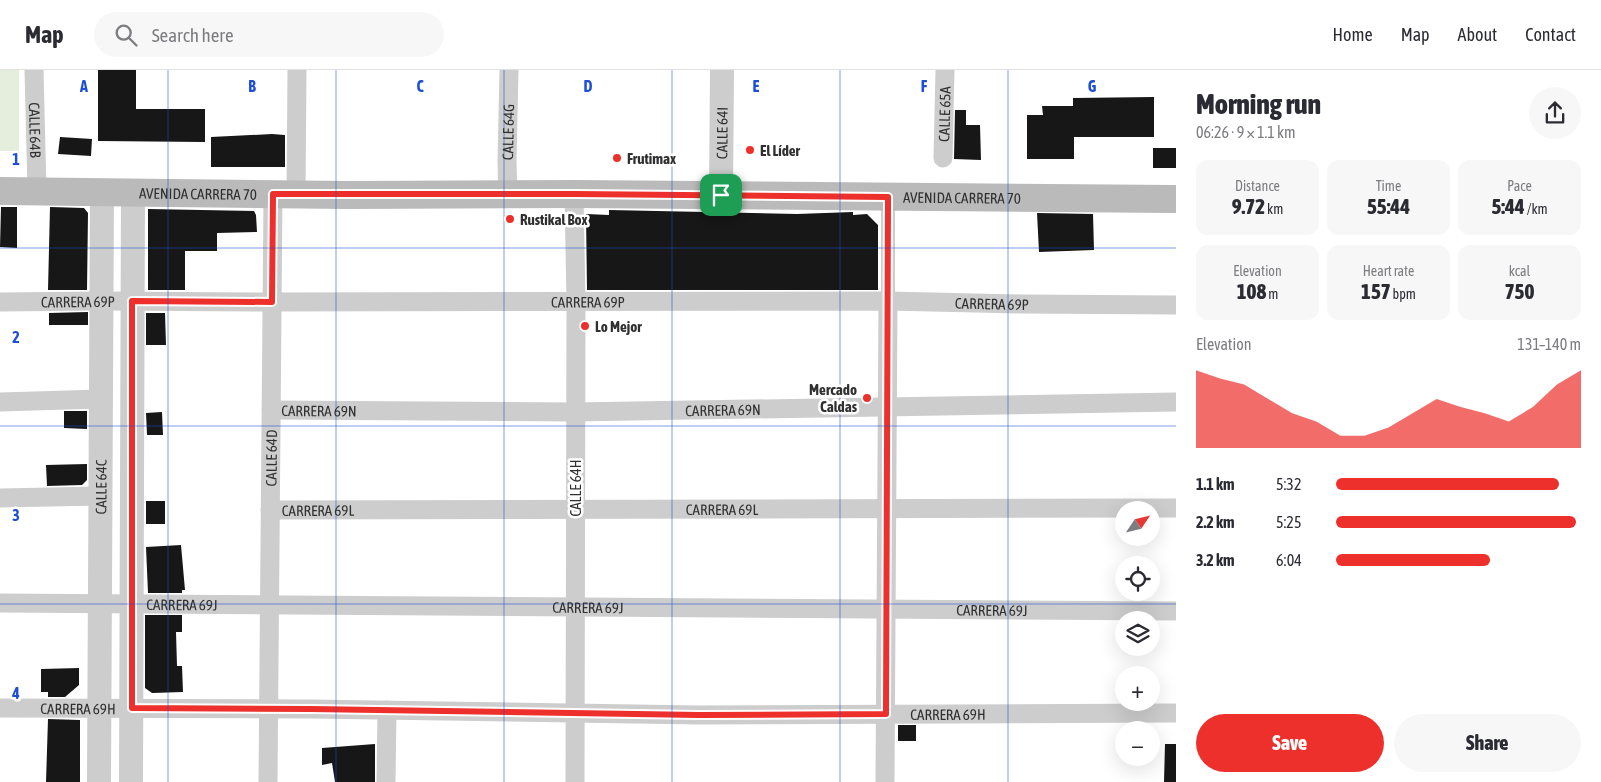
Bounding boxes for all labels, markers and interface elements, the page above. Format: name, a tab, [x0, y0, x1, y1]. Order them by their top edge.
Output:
search box	[94, 12, 444, 57]
text: Map	[25, 21, 64, 48]
icon: search	[112, 21, 140, 49]
text: Search here	[152, 24, 234, 46]
text: Home	[1333, 24, 1373, 45]
text: Map	[1401, 24, 1430, 45]
text: About	[1458, 24, 1497, 45]
text: Contact	[1525, 24, 1576, 45]
text: A	[79, 77, 88, 95]
text: B	[248, 77, 256, 95]
text: C	[416, 77, 424, 95]
text: D	[584, 77, 593, 95]
text: E	[753, 77, 760, 95]
text: F	[921, 77, 928, 95]
text: G	[1088, 77, 1097, 95]
street label: CALLE 65A	[935, 85, 953, 142]
button: share	[1529, 87, 1581, 139]
text: Morning run	[1196, 88, 1321, 120]
street label: CALLE 64B	[26, 102, 45, 158]
street label: CALLE 64G	[499, 104, 517, 160]
street label: CALLE 64I	[713, 107, 730, 159]
text: 06:26 · 9 × 1.1 km	[1196, 123, 1296, 141]
place label: El Líder	[760, 142, 801, 159]
marker: El Líder	[744, 144, 756, 156]
text: 1	[12, 150, 20, 168]
place label: Frutimax	[627, 150, 676, 167]
marker: Frutimax	[611, 152, 623, 164]
pin	[700, 174, 742, 216]
text: Distance	[1235, 178, 1280, 194]
text: Time	[1376, 178, 1401, 194]
text: Pace	[1507, 178, 1532, 194]
icon: arrive	[707, 181, 735, 209]
street label: AVENIDA CARRERA 70	[139, 184, 257, 202]
street label: AVENIDA CARRERA 70	[903, 188, 1021, 206]
text: 9.72	[1232, 194, 1265, 218]
text: 55:44	[1367, 194, 1410, 218]
text: 5:44	[1491, 194, 1525, 218]
text: km	[1265, 201, 1283, 217]
text: /km	[1525, 201, 1548, 217]
place label: Rustikal Box	[520, 211, 588, 228]
marker: Rustikal Box	[504, 213, 516, 225]
text: Elevation	[1233, 263, 1282, 279]
text: Heart rate	[1363, 263, 1414, 279]
text: kcal	[1509, 263, 1530, 279]
text: 108	[1237, 279, 1266, 303]
text: 157	[1361, 279, 1391, 303]
text: 750	[1505, 279, 1534, 303]
text: m	[1266, 286, 1278, 302]
text: bpm	[1391, 286, 1416, 302]
street label: CARRERA 69P	[41, 292, 115, 310]
street label: CARRERA 69P	[551, 293, 625, 310]
street label: CARRERA 69P	[955, 294, 1029, 313]
place label: Lo Mejor	[595, 318, 642, 335]
marker: Lo Mejor	[579, 320, 591, 332]
text: 2	[12, 328, 20, 346]
text: Elevation	[1196, 335, 1251, 353]
text: 131–140 m	[1517, 335, 1581, 353]
place label: Mercado Caldas	[809, 381, 858, 415]
marker: Mercado Caldas	[861, 392, 873, 404]
street label: CARRERA 69N	[685, 400, 761, 419]
street label: CARRERA 69N	[281, 402, 357, 419]
street label: CALLE 64D	[262, 430, 279, 486]
street label: CALLE 64C	[92, 459, 109, 515]
street label: CALLE 64H	[567, 460, 584, 516]
text: 1.1 km	[1196, 475, 1235, 493]
text: 5:32	[1276, 475, 1301, 493]
street label: CARRERA 69L	[686, 500, 758, 518]
street label: CARRERA 69L	[282, 501, 354, 518]
north arrow	[1115, 501, 1160, 546]
map controls	[1115, 501, 1160, 766]
text: 3	[12, 506, 20, 524]
text: 2.2 km	[1196, 513, 1235, 531]
text: 5:25	[1276, 513, 1301, 531]
text: 3.2 km	[1196, 551, 1235, 569]
text: 6:04	[1276, 551, 1302, 569]
button: locate	[1115, 556, 1160, 601]
street label: CARRERA 69J	[146, 595, 218, 613]
street label: CARRERA 69J	[552, 598, 624, 616]
street label: CARRERA 69J	[956, 601, 1028, 618]
button: layers	[1115, 611, 1160, 656]
button: +	[1115, 666, 1160, 711]
text: 4	[11, 684, 20, 702]
street label: CARRERA 69H	[40, 700, 116, 717]
street label: CARRERA 69H	[910, 705, 986, 723]
button: Save	[1196, 714, 1384, 772]
button: Share	[1394, 714, 1581, 772]
button: −	[1115, 721, 1160, 766]

